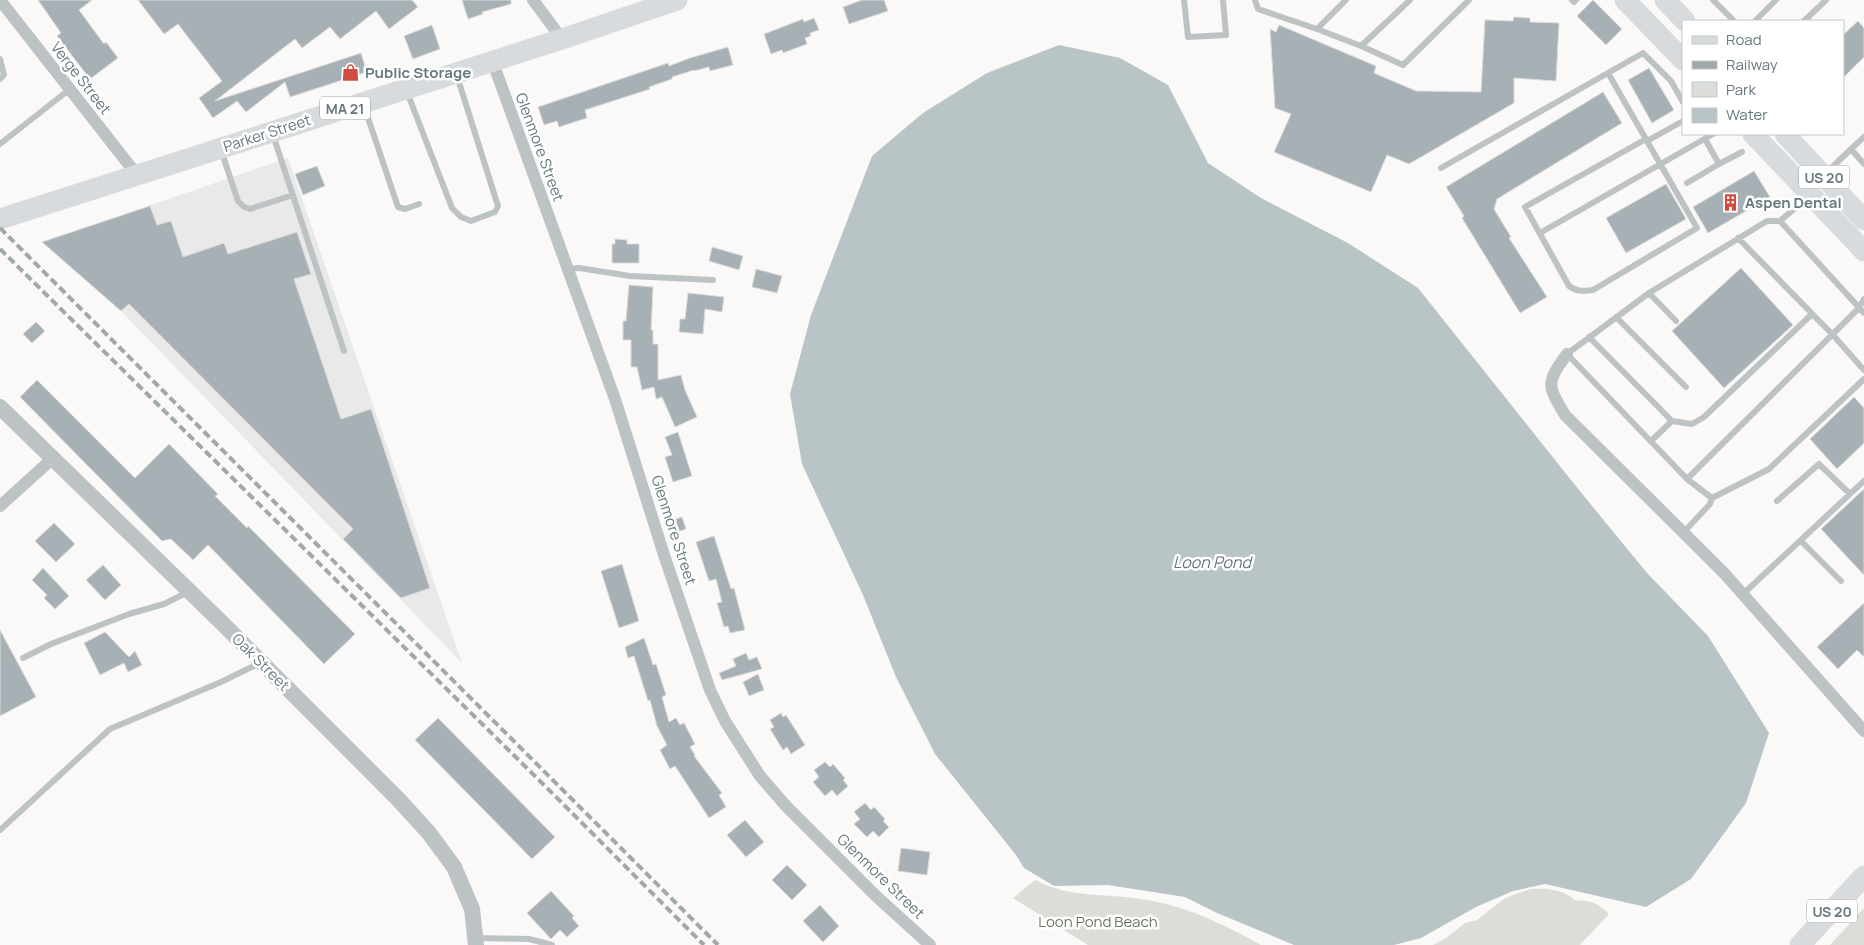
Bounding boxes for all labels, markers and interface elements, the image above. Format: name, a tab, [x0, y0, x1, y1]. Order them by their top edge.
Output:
legend	[1682, 20, 1844, 135]
text: Road	[1726, 29, 1762, 50]
street label: Verge Street	[46, 37, 116, 119]
text: Railway	[1726, 54, 1778, 75]
shop icon: Public Storage	[341, 62, 361, 82]
place label: Public Storage	[365, 62, 471, 83]
text: Park	[1726, 79, 1756, 100]
street label: Glenmore Street	[511, 90, 569, 204]
road number: MA 21	[320, 96, 370, 120]
text: Water	[1726, 104, 1768, 125]
street label: Parker Street	[220, 109, 314, 157]
road number: US 20	[1799, 166, 1849, 188]
building icon: Aspen Dental	[1721, 192, 1741, 212]
place label: Aspen Dental	[1745, 192, 1842, 213]
street label: Glenmore Street	[646, 472, 702, 588]
water label: Loon Pond	[1173, 551, 1253, 573]
street label: Oak Street	[228, 629, 294, 695]
street label: Glenmore Street	[833, 829, 929, 923]
road number: US 20	[1807, 899, 1857, 922]
park label: Loon Pond Beach	[1038, 911, 1158, 932]

